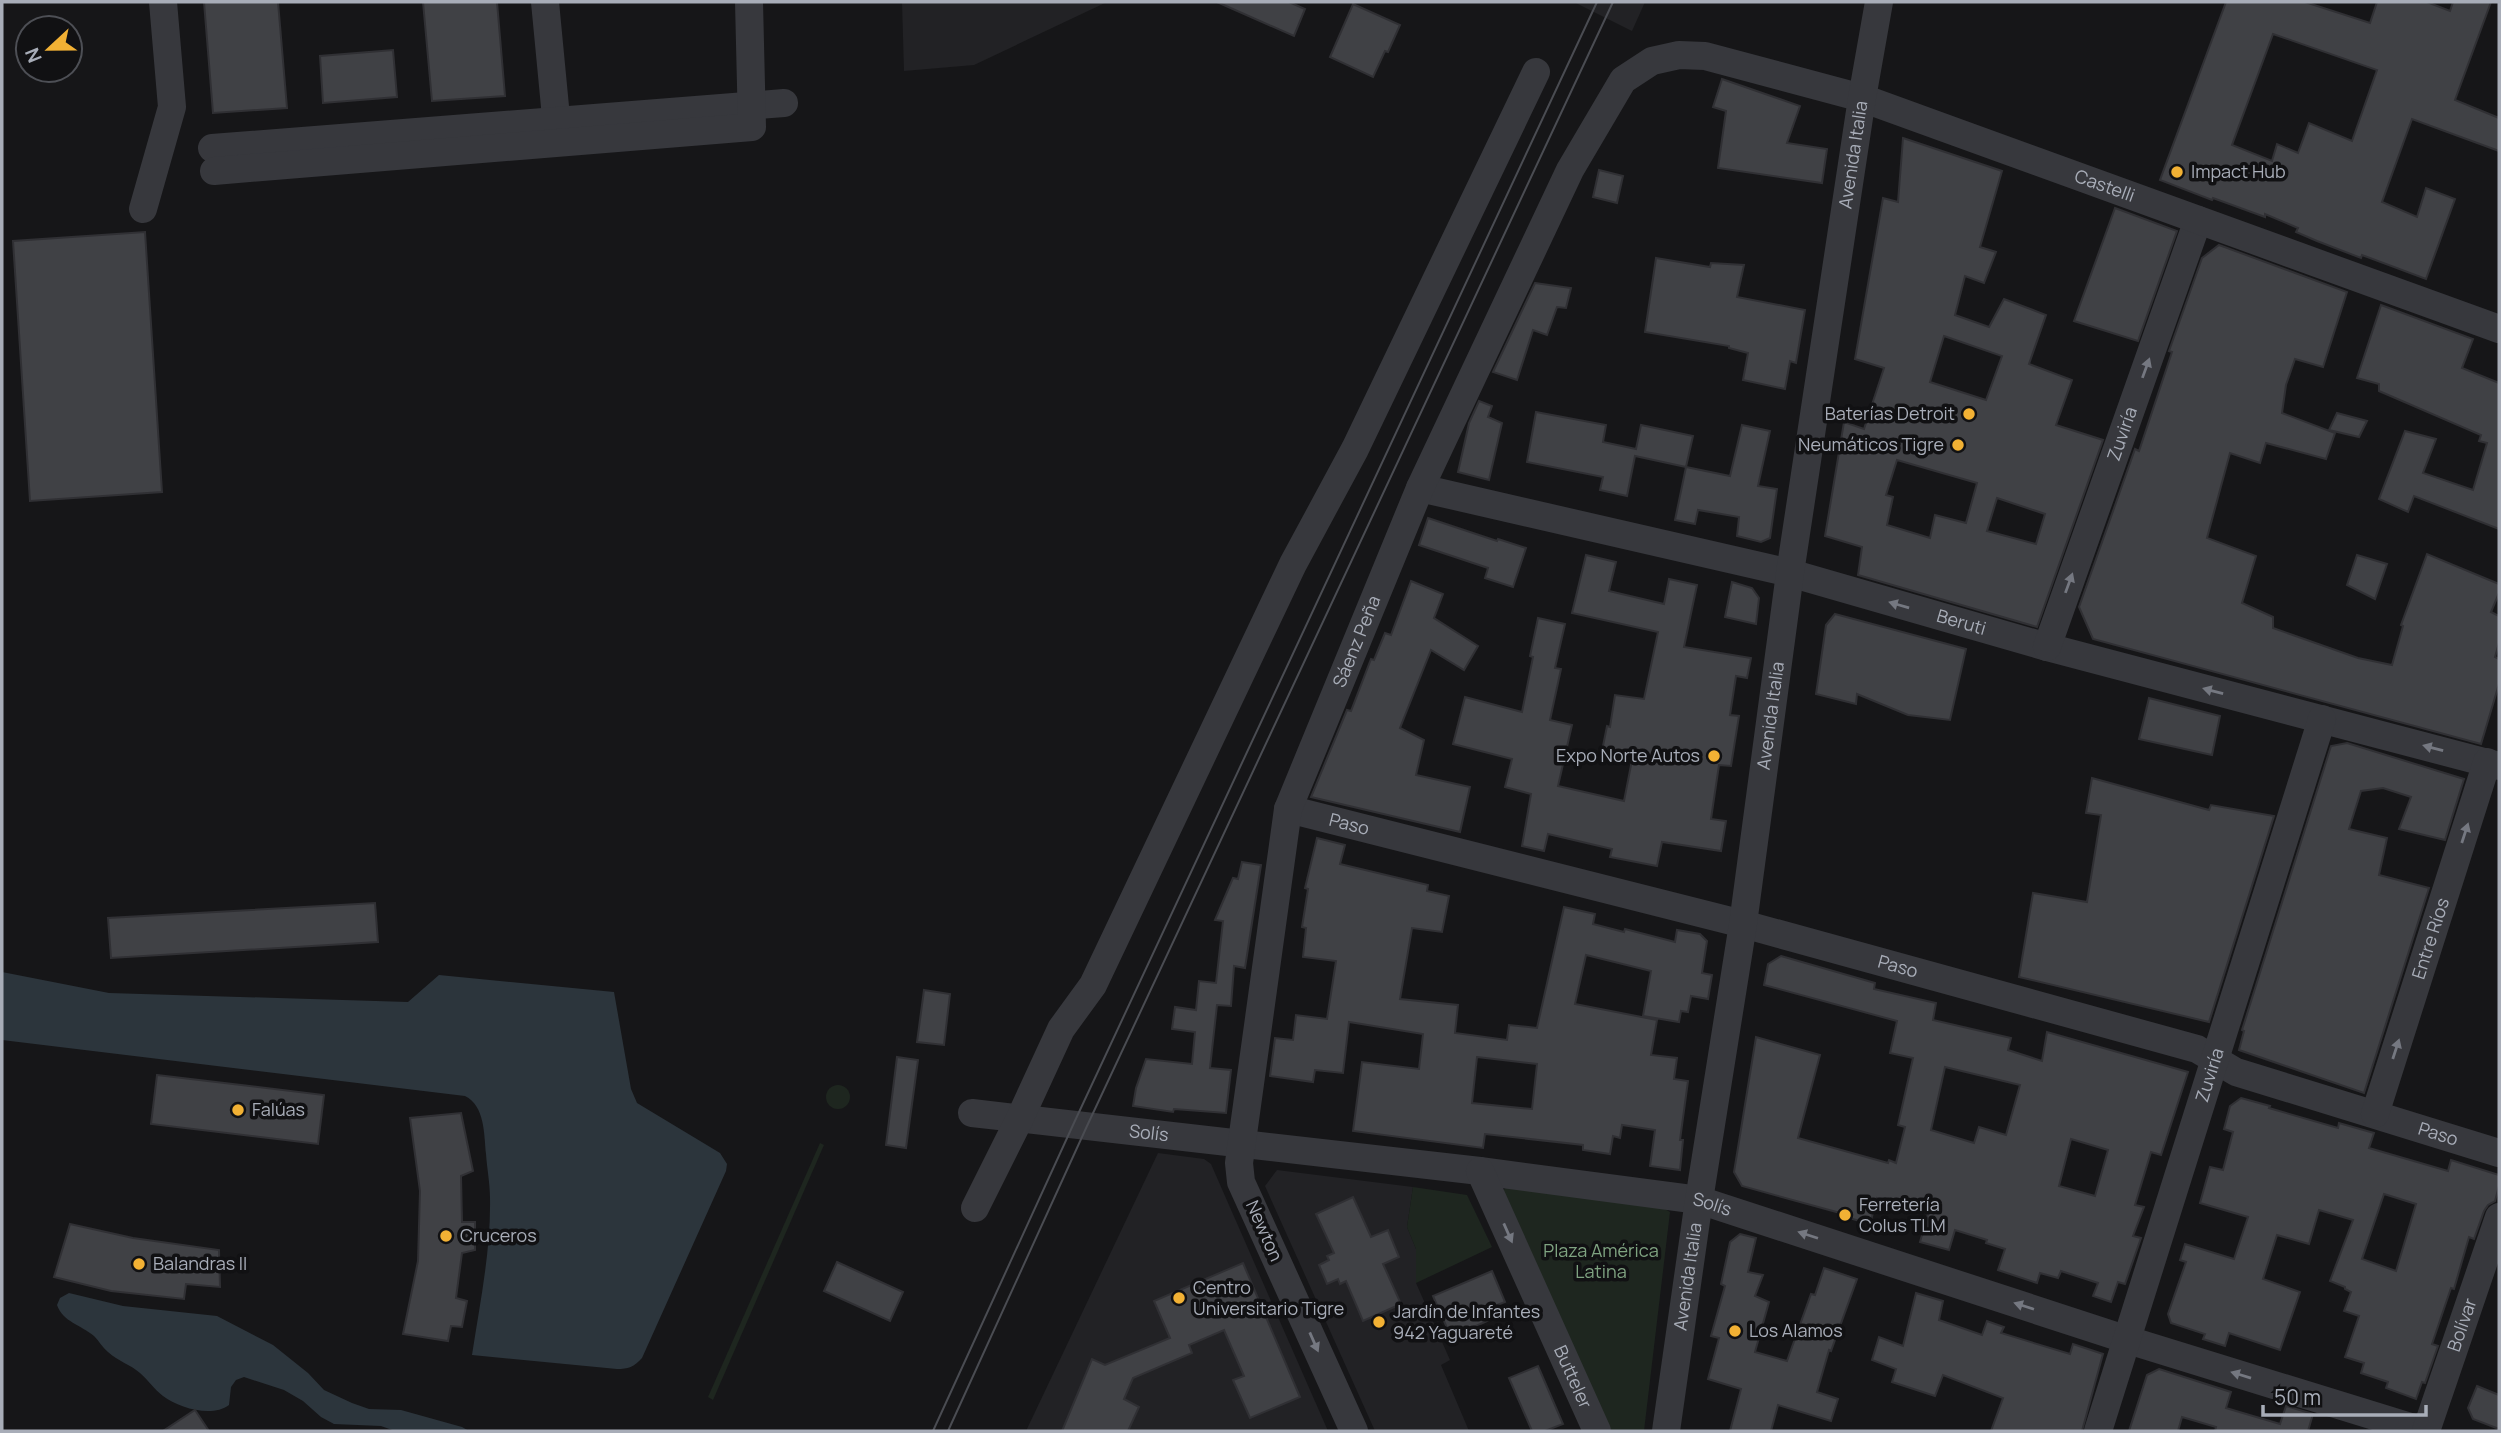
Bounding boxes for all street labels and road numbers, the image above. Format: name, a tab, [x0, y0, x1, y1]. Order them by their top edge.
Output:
street label: Avenida Italia	[1832, 99, 1872, 210]
street label: Castelli	[2072, 163, 2138, 207]
street label: Zuviría	[2101, 403, 2142, 464]
street label: Sáenz Peña	[1326, 592, 1386, 691]
street label: Beruti	[1934, 603, 1989, 640]
street label: Avenida Italia	[1751, 660, 1789, 771]
street label: Paso	[1327, 807, 1372, 840]
street label: Entre Ríos	[2406, 895, 2454, 982]
street label: Paso	[1875, 949, 1921, 983]
street label: Zuviría	[2189, 1045, 2229, 1105]
street label: Paso	[2416, 1116, 2461, 1151]
street label: Solís	[1128, 1118, 1170, 1146]
street label: Solís	[1692, 1186, 1735, 1221]
street label: Newton	[1241, 1196, 1289, 1265]
street label: Avenida Italia	[1668, 1221, 1707, 1332]
street label: Bolívar	[2441, 1294, 2482, 1355]
street label: Butteler	[1549, 1341, 1599, 1413]

